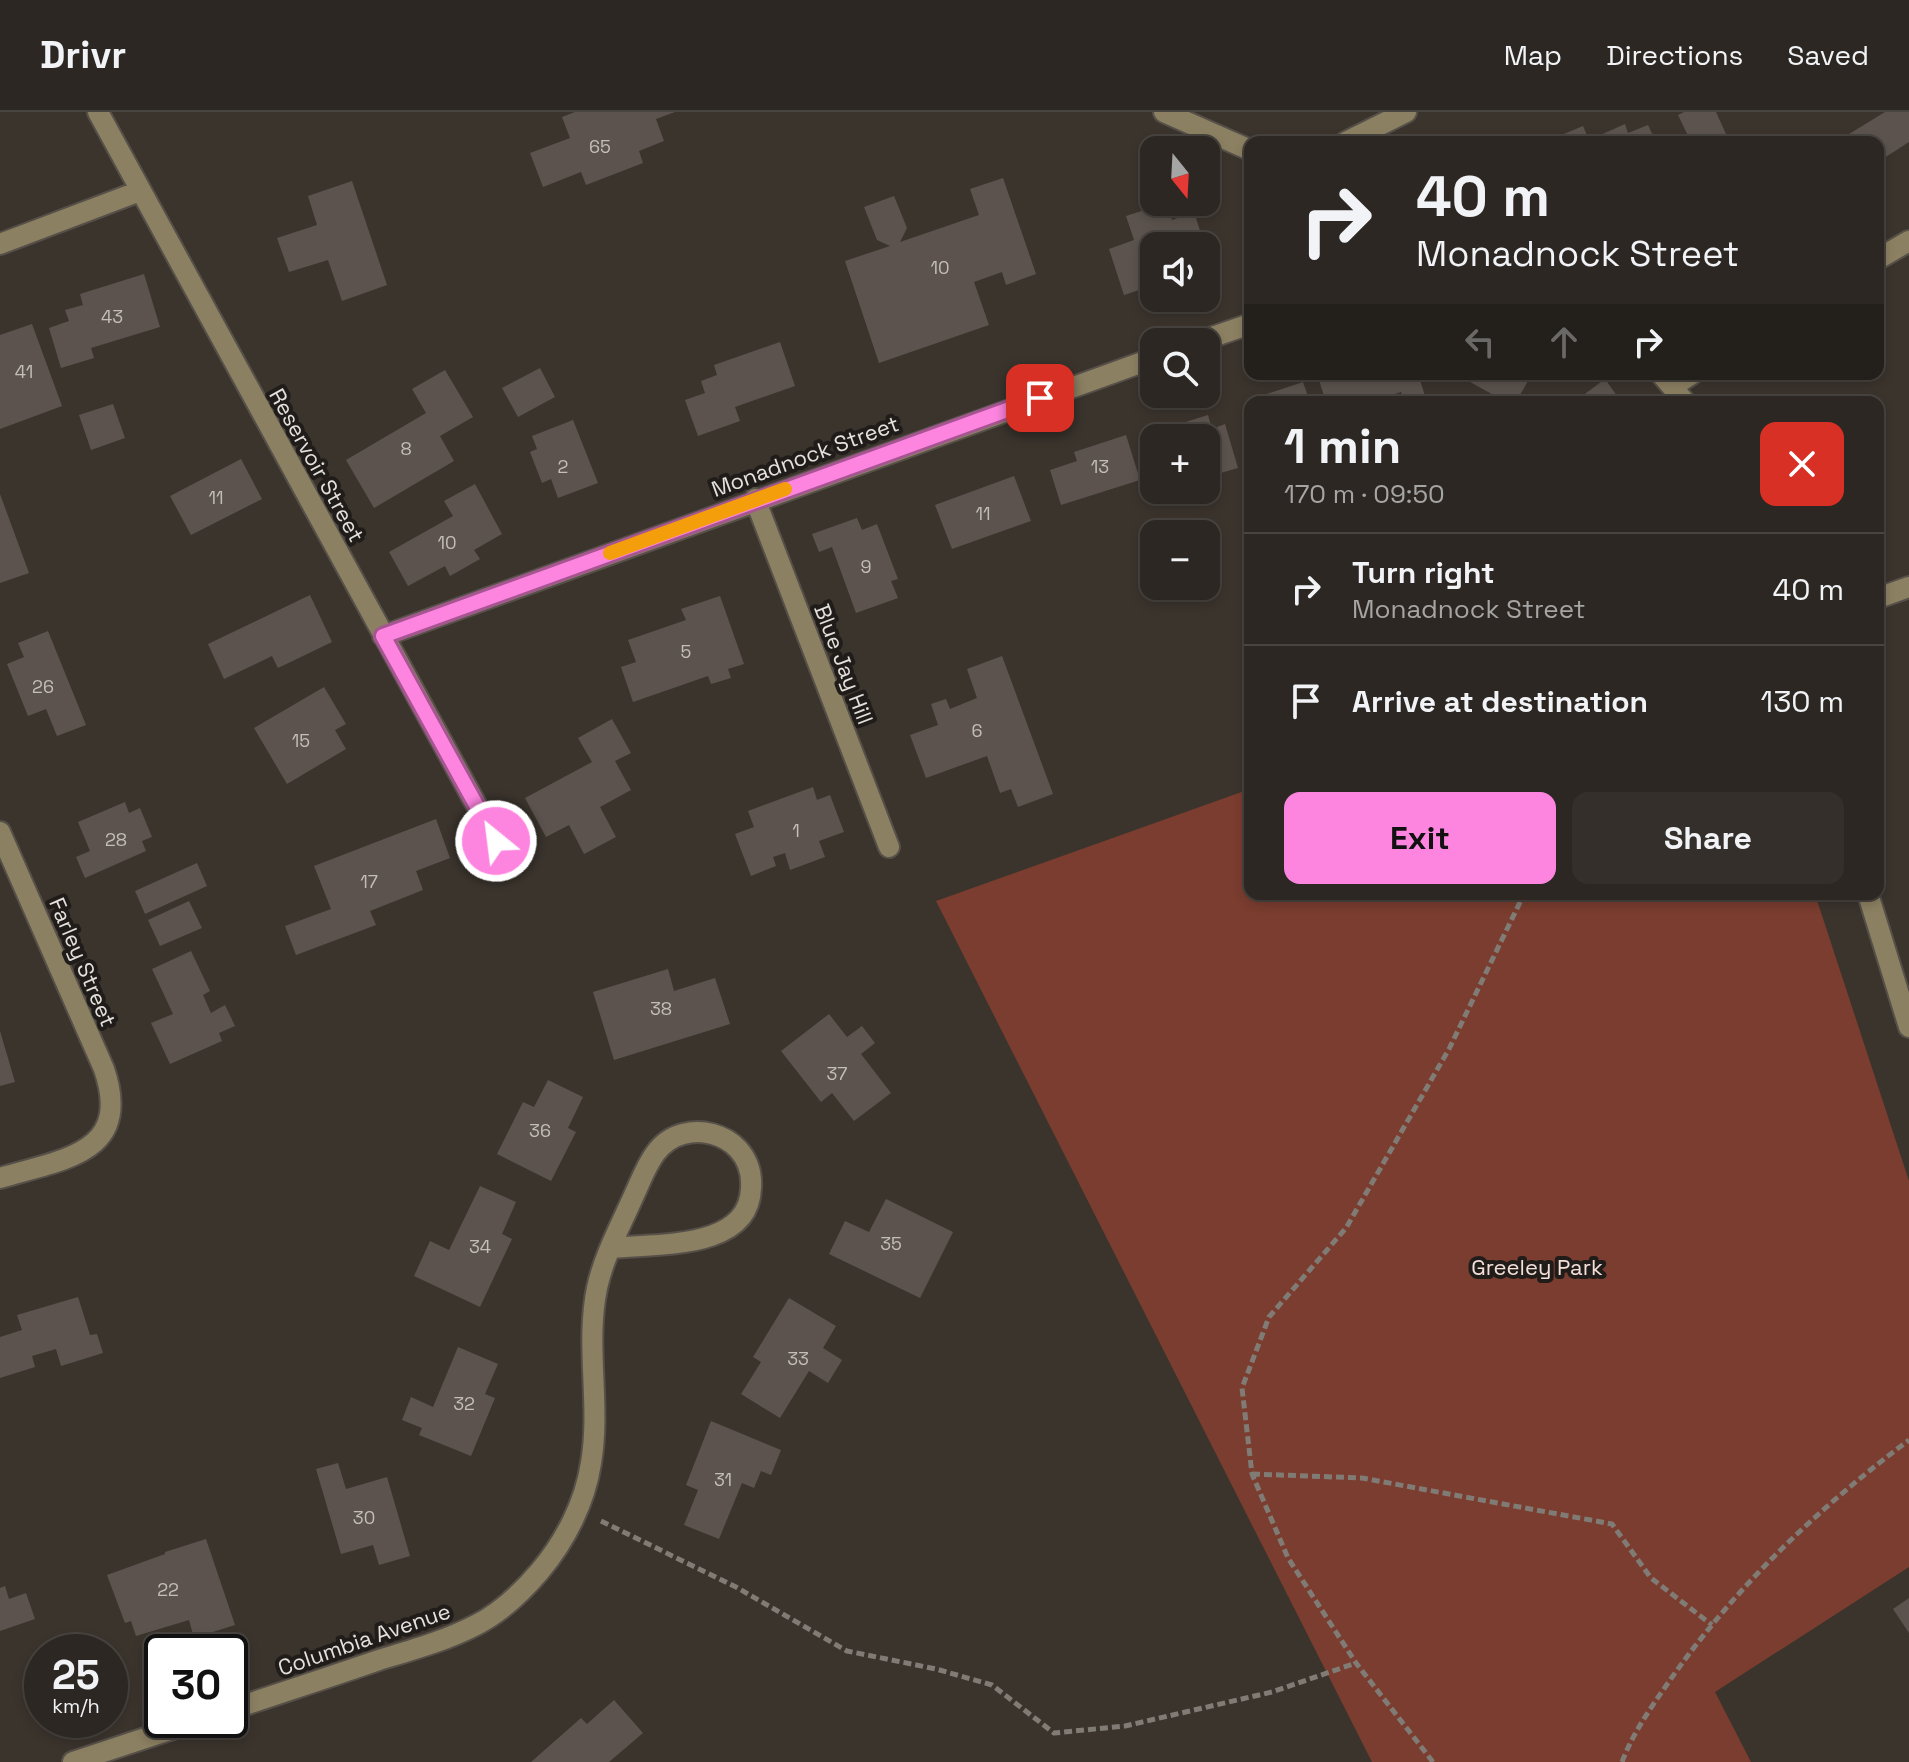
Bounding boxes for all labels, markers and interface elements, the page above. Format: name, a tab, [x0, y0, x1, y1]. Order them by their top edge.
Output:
text: Drivr	[40, 31, 126, 79]
text: Map	[1504, 37, 1562, 73]
text: Directions	[1606, 37, 1743, 73]
text: Saved	[1787, 37, 1869, 73]
house number: 65	[589, 135, 611, 158]
north arrow	[1140, 136, 1220, 216]
map controls	[1140, 136, 1220, 600]
text: 40 m	[1416, 161, 1550, 232]
icon: right	[1284, 168, 1388, 272]
text: Monadnock Street	[1416, 231, 1739, 277]
button: sound	[1140, 232, 1220, 312]
house number: 10	[930, 256, 950, 279]
house number: 43	[101, 305, 123, 328]
icon: left	[1458, 320, 1502, 364]
icon: ahead	[1542, 320, 1586, 364]
icon: right	[1626, 320, 1670, 364]
button: search	[1140, 328, 1220, 408]
house number: 41	[15, 360, 33, 383]
pin	[1006, 364, 1074, 432]
icon: arrive	[1018, 376, 1062, 420]
street label: Reservoir Street	[263, 383, 371, 547]
street label: Monadnock Street	[707, 409, 903, 503]
text: 1 min	[1284, 416, 1401, 477]
button: close	[1760, 422, 1844, 506]
button: +	[1140, 424, 1220, 504]
house number: 8	[400, 437, 412, 460]
house number: 2	[558, 455, 568, 478]
house number: 13	[1091, 455, 1109, 478]
text: 170 m · 09:50	[1284, 477, 1445, 511]
house number: 11	[208, 486, 224, 509]
house number: 11	[975, 502, 991, 525]
button: −	[1140, 520, 1220, 600]
house number: 10	[437, 531, 457, 554]
text: Turn right	[1352, 553, 1495, 592]
house number: 9	[860, 555, 872, 578]
icon: right	[1284, 567, 1328, 611]
text: 40 m	[1773, 570, 1844, 609]
text: Monadnock Street	[1352, 592, 1586, 626]
street label: Blue Jay Hill	[808, 600, 880, 728]
house number: 5	[681, 640, 691, 663]
house number: 26	[32, 675, 54, 698]
icon: arrive	[1284, 679, 1328, 723]
text: Arrive at destination	[1352, 682, 1648, 721]
text: 130 m	[1761, 682, 1844, 721]
house number: 6	[971, 719, 983, 742]
house number: 15	[292, 729, 310, 752]
button: Exit	[1284, 792, 1556, 884]
button: Share	[1572, 792, 1844, 884]
position arrow	[454, 799, 538, 883]
house number: 1	[792, 819, 800, 842]
house number: 28	[105, 828, 127, 851]
house number: 17	[360, 870, 378, 893]
street label: Farley Street	[43, 893, 123, 1031]
house number: 38	[650, 997, 672, 1020]
house number: 37	[826, 1062, 848, 1085]
house number: 36	[529, 1119, 551, 1142]
house number: 35	[880, 1232, 902, 1255]
house number: 34	[469, 1235, 491, 1258]
park label: Greeley Park	[1471, 1253, 1603, 1281]
house number: 33	[787, 1347, 809, 1370]
house number: 32	[453, 1392, 475, 1415]
house number: 31	[714, 1468, 732, 1491]
house number: 30	[353, 1506, 375, 1529]
house number: 22	[157, 1578, 179, 1601]
street label: Columbia Avenue	[274, 1596, 454, 1682]
speed limit sign: 30	[144, 1634, 248, 1738]
text: 25	[52, 1650, 100, 1701]
text: km/h	[52, 1693, 100, 1719]

